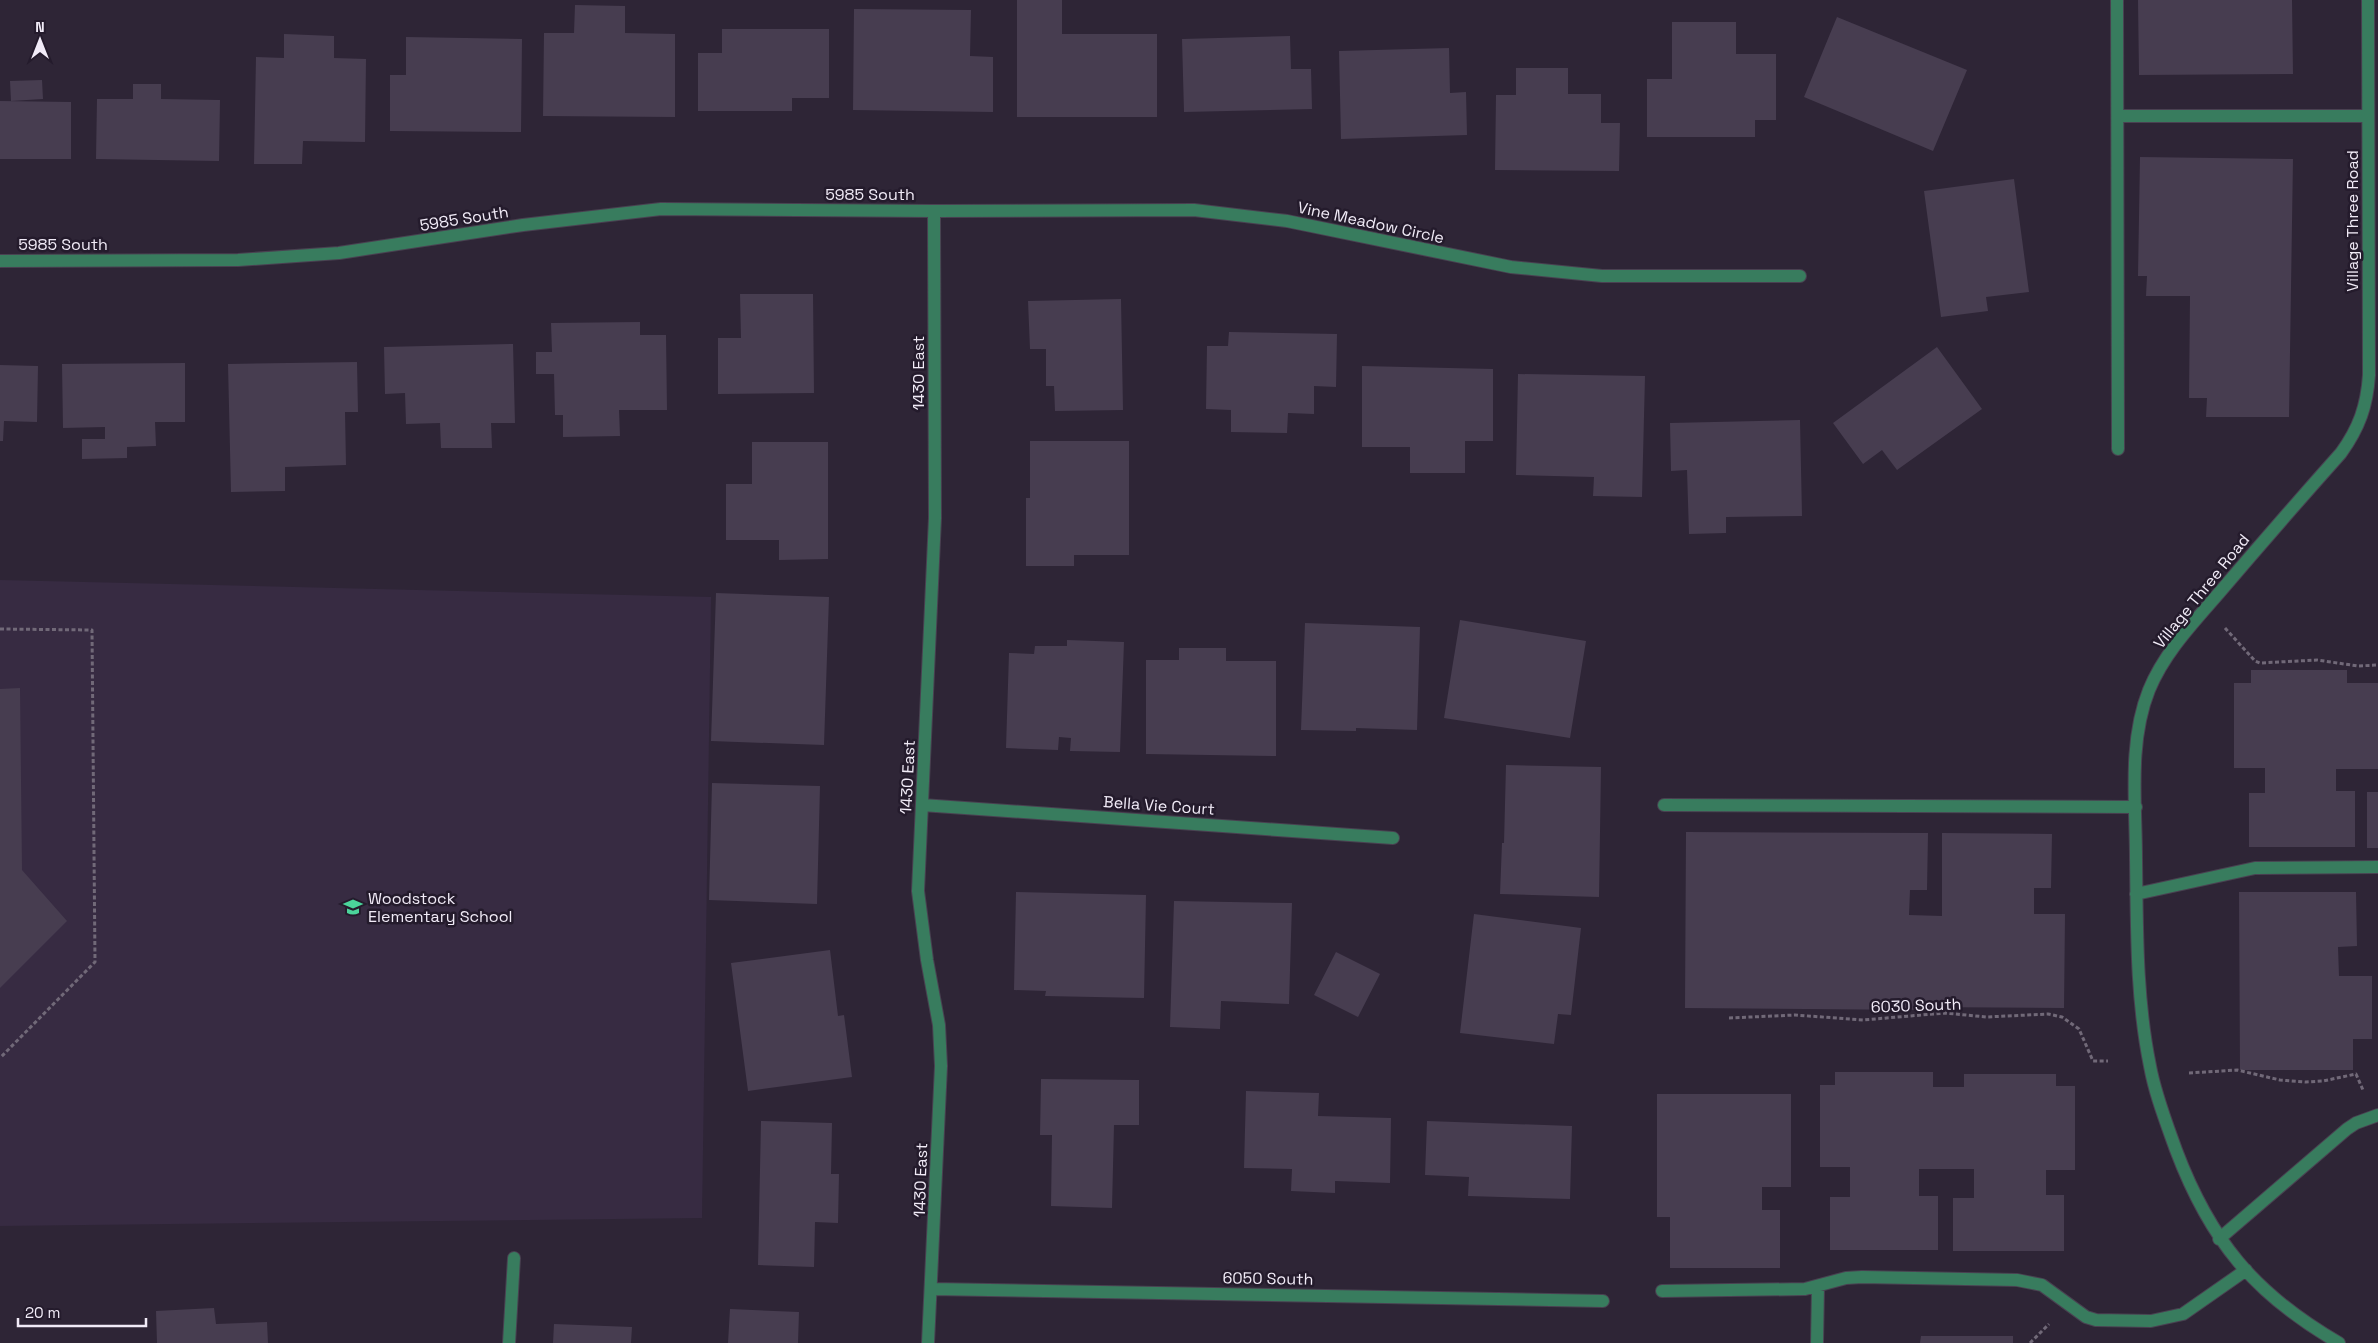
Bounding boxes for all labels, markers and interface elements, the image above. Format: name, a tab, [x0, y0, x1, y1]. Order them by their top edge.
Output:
north arrow	[15, 15, 65, 65]
text: N	[35, 18, 45, 36]
street label: Village Three Road	[2342, 150, 2363, 292]
street label: 5985 South	[825, 184, 915, 205]
street label: Vine Meadow Circle	[1296, 197, 1446, 248]
street label: 5985 South	[418, 201, 510, 236]
street label: 5985 South	[18, 234, 108, 255]
street label: 1430 East	[908, 336, 929, 410]
street label: Village Three Road	[2149, 530, 2254, 653]
street label: 1430 East	[895, 739, 920, 815]
street label: Bella Vie Court	[1102, 791, 1215, 820]
place label: Woodstock Elementary School	[368, 888, 513, 927]
school or university icon: Woodstock Elementary School	[342, 896, 364, 918]
street label: 6030 South	[1870, 993, 1962, 1018]
street label: 1430 East	[909, 1142, 932, 1218]
street label: 6050 South	[1222, 1267, 1313, 1290]
scale bar	[18, 1296, 145, 1328]
text: 20 m	[25, 1303, 60, 1322]

